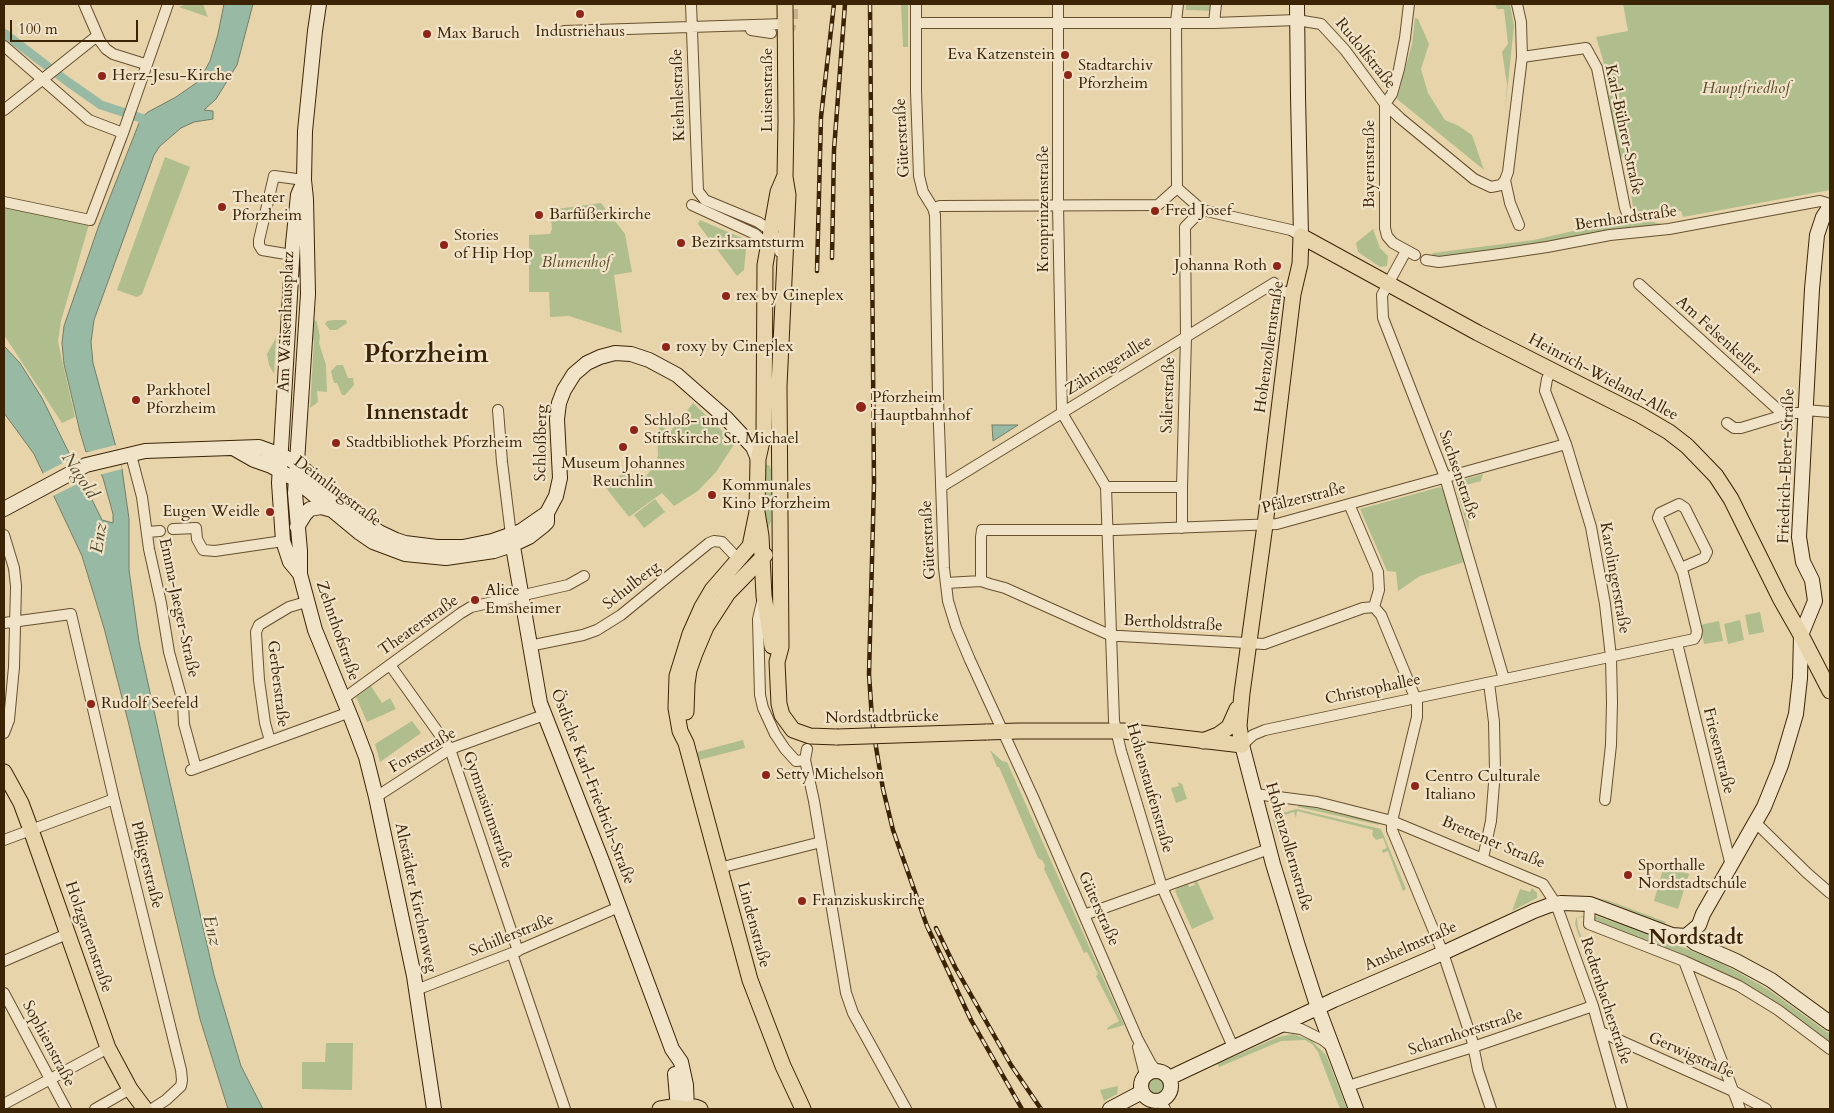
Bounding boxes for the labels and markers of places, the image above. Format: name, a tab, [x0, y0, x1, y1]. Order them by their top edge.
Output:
marker: Industriehaus	[574, 8, 586, 20]
place label: Industriehaus	[535, 22, 625, 42]
place label: Max Baruch	[437, 24, 520, 44]
marker: Max Baruch	[421, 28, 433, 40]
place label: Eva Katzenstein	[947, 45, 1055, 65]
marker: Eva Katzenstein	[1059, 49, 1071, 61]
place label: Stadtarchiv Pforzheim	[1078, 56, 1153, 94]
place label: Herz-Jesu-Kirche	[112, 66, 232, 86]
marker: Stadtarchiv Pforzheim	[1062, 69, 1074, 81]
marker: Herz-Jesu-Kirche	[96, 70, 108, 82]
place label: Theater Pforzheim	[232, 188, 302, 226]
marker: Theater Pforzheim	[216, 201, 228, 213]
place label: Fred Josef	[1165, 201, 1232, 221]
place label: Barfüßerkirche	[549, 205, 651, 225]
marker: Fred Josef	[1149, 205, 1161, 217]
marker: Barfüßerkirche	[533, 209, 545, 221]
place label: Stories of Hip Hop	[454, 226, 533, 264]
place label: Bezirksamtsturm	[691, 233, 805, 253]
marker: Bezirksamtsturm	[675, 237, 687, 249]
marker: Stories of Hip Hop	[438, 239, 450, 251]
place label: Johanna Roth	[1174, 256, 1267, 276]
marker: Johanna Roth	[1271, 260, 1283, 272]
place label: rex by Cineplex	[736, 286, 844, 306]
marker: rex by Cineplex	[720, 290, 732, 302]
place label: roxy by Cineplex	[676, 337, 793, 357]
marker: roxy by Cineplex	[660, 341, 672, 353]
place label: Parkhotel Pforzheim	[146, 381, 216, 419]
place label: Pforzheim Hauptbahnhof	[872, 388, 970, 426]
marker: Parkhotel Pforzheim	[130, 394, 142, 406]
marker: Pforzheim Hauptbahnhof	[854, 400, 868, 414]
place label: Schloß- und Stiftskirche St. Michael	[644, 411, 799, 449]
marker: Schloß- und Stiftskirche St. Michael	[628, 424, 640, 436]
place label: Stadtbibliothek Pforzheim	[346, 433, 522, 453]
marker: Stadtbibliothek Pforzheim	[330, 437, 342, 449]
marker: Museum Johannes Reuchlin	[617, 441, 629, 453]
place label: Museum Johannes Reuchlin	[561, 454, 685, 492]
place label: Kommunales Kino Pforzheim	[722, 476, 830, 514]
marker: Kommunales Kino Pforzheim	[706, 489, 718, 501]
place label: Eugen Weidle	[162, 502, 260, 522]
marker: Eugen Weidle	[264, 506, 276, 518]
place label: Alice Emsheimer	[485, 581, 561, 619]
marker: Alice Emsheimer	[469, 594, 481, 606]
place label: Rudolf Seefeld	[101, 694, 199, 714]
marker: Rudolf Seefeld	[85, 698, 97, 710]
place label: Setty Michelson	[776, 765, 884, 785]
place label: Centro Culturale Italiano	[1425, 767, 1540, 805]
marker: Setty Michelson	[760, 769, 772, 781]
marker: Centro Culturale Italiano	[1409, 780, 1421, 792]
place label: Sporthalle Nordstadtschule	[1638, 856, 1747, 894]
marker: Sporthalle Nordstadtschule	[1622, 869, 1634, 881]
place label: Franziskuskirche	[812, 891, 925, 911]
marker: Franziskuskirche	[796, 895, 808, 907]

